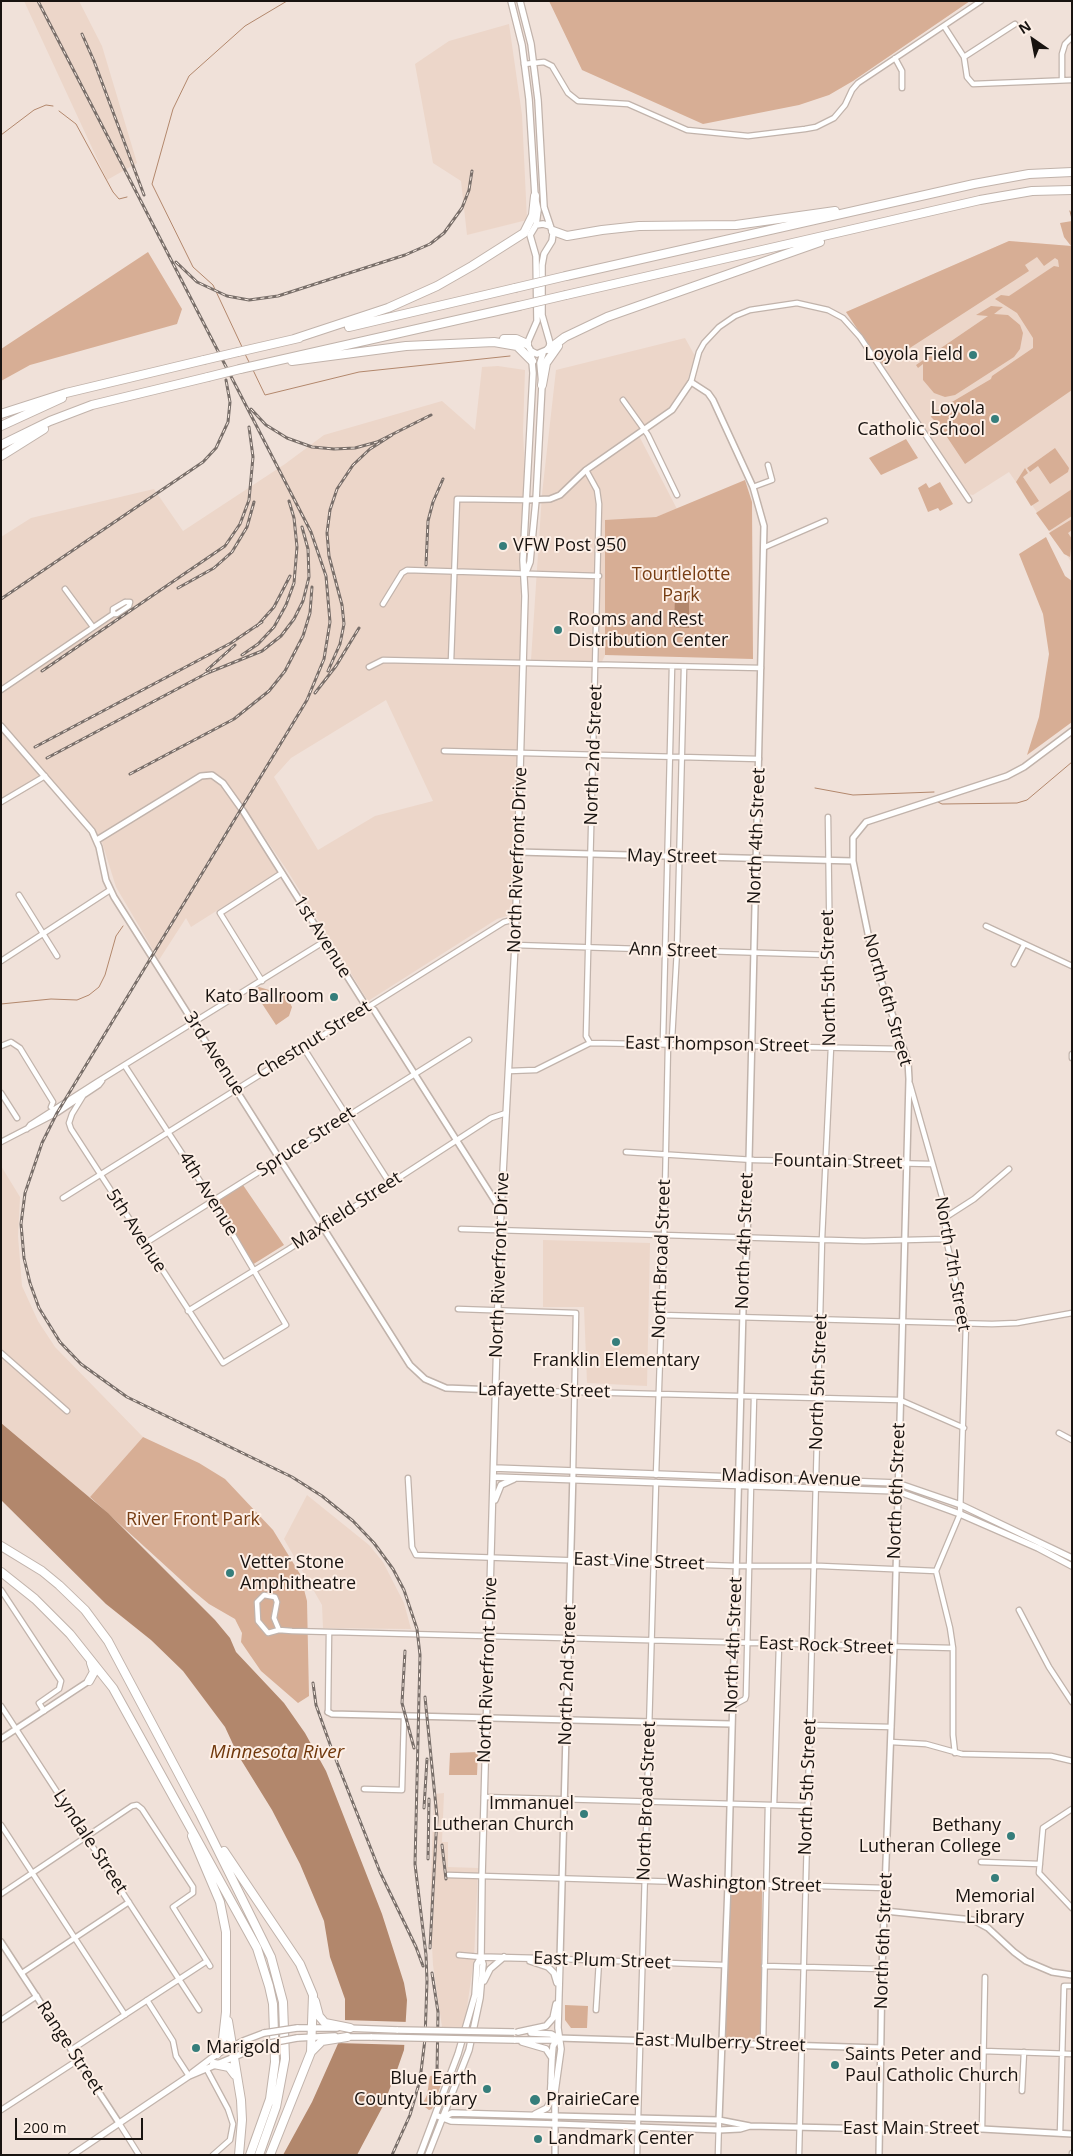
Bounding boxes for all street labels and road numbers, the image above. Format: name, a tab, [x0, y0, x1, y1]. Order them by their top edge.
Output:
street label: North 2nd Street	[581, 684, 607, 826]
street label: North Riverfront Drive	[504, 766, 532, 954]
street label: North 4th Street	[744, 767, 770, 905]
street label: May Street	[627, 845, 717, 869]
street label: 1st Avenue	[288, 892, 356, 982]
street label: North 5th Street	[817, 910, 841, 1046]
street label: North 6th Street	[858, 931, 916, 1069]
street label: Ann Street	[628, 939, 718, 963]
street label: Chestnut Street	[253, 996, 375, 1084]
street label: 3rd Avenue	[179, 1008, 249, 1100]
street label: East Thompson Street	[625, 1033, 809, 1057]
street label: Spruce Street	[253, 1102, 359, 1182]
street label: 4th Avenue	[174, 1148, 242, 1240]
street label: Fountain Street	[773, 1150, 903, 1174]
street label: Maxfield Street	[288, 1167, 406, 1255]
street label: North Riverfront Drive	[486, 1171, 514, 1359]
street label: North 4th Street	[732, 1172, 758, 1310]
street label: North Broad Street	[648, 1179, 676, 1339]
street label: 5th Avenue	[101, 1185, 171, 1277]
street label: North 7th Street	[930, 1195, 974, 1333]
street label: North 5th Street	[806, 1313, 832, 1451]
street label: Lafayette Street	[478, 1379, 610, 1403]
street label: North 6th Street	[884, 1422, 910, 1560]
street label: Madison Avenue	[721, 1465, 861, 1491]
street label: East Vine Street	[573, 1549, 705, 1575]
street label: North Riverfront Drive	[474, 1576, 502, 1764]
street label: North 4th Street	[721, 1576, 747, 1714]
street label: North 2nd Street	[555, 1604, 581, 1746]
street label: East Rock Street	[758, 1633, 894, 1659]
street label: North 5th Street	[795, 1718, 821, 1856]
street label: North Broad Street	[633, 1721, 661, 1881]
street label: Lyndale Street	[48, 1786, 132, 1898]
street label: Washington Street	[666, 1871, 822, 1897]
street label: North 6th Street	[871, 1872, 897, 2010]
street label: East Plum Street	[533, 1948, 671, 1974]
street label: Range Street	[32, 1997, 108, 2099]
street label: East Mulberry Street	[634, 2029, 806, 2057]
street label: East Main Street	[843, 2118, 979, 2140]

